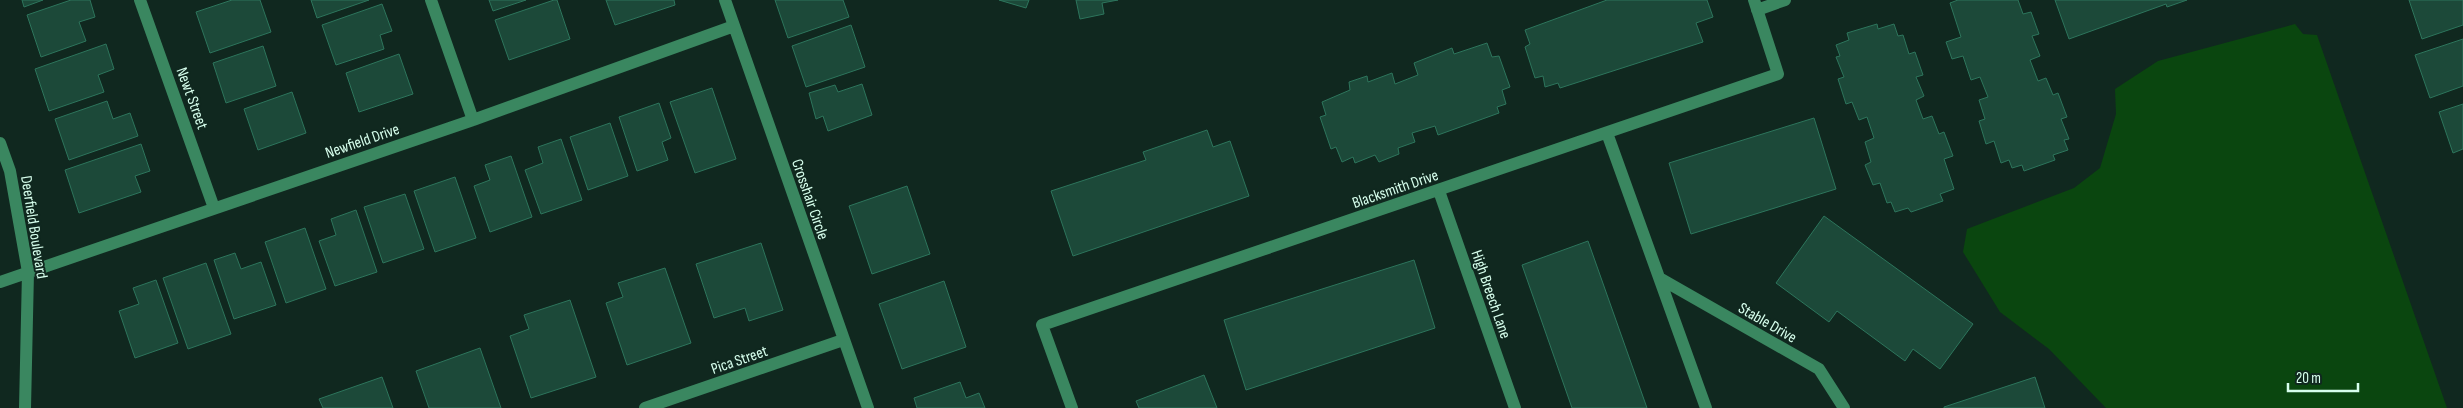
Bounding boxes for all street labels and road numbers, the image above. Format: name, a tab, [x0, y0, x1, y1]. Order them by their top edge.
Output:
street label: Newt Street	[172, 65, 212, 132]
street label: Newfield Drive	[323, 120, 402, 163]
street label: Crosshair Circle	[787, 157, 832, 242]
street label: Blacksmith Drive	[1350, 166, 1441, 213]
street label: Deerfield Boulevard	[16, 174, 51, 280]
street label: High Breech Lane	[1467, 248, 1515, 341]
street label: Stable Drive	[1735, 299, 1800, 348]
street label: Pica Street	[709, 342, 770, 379]

